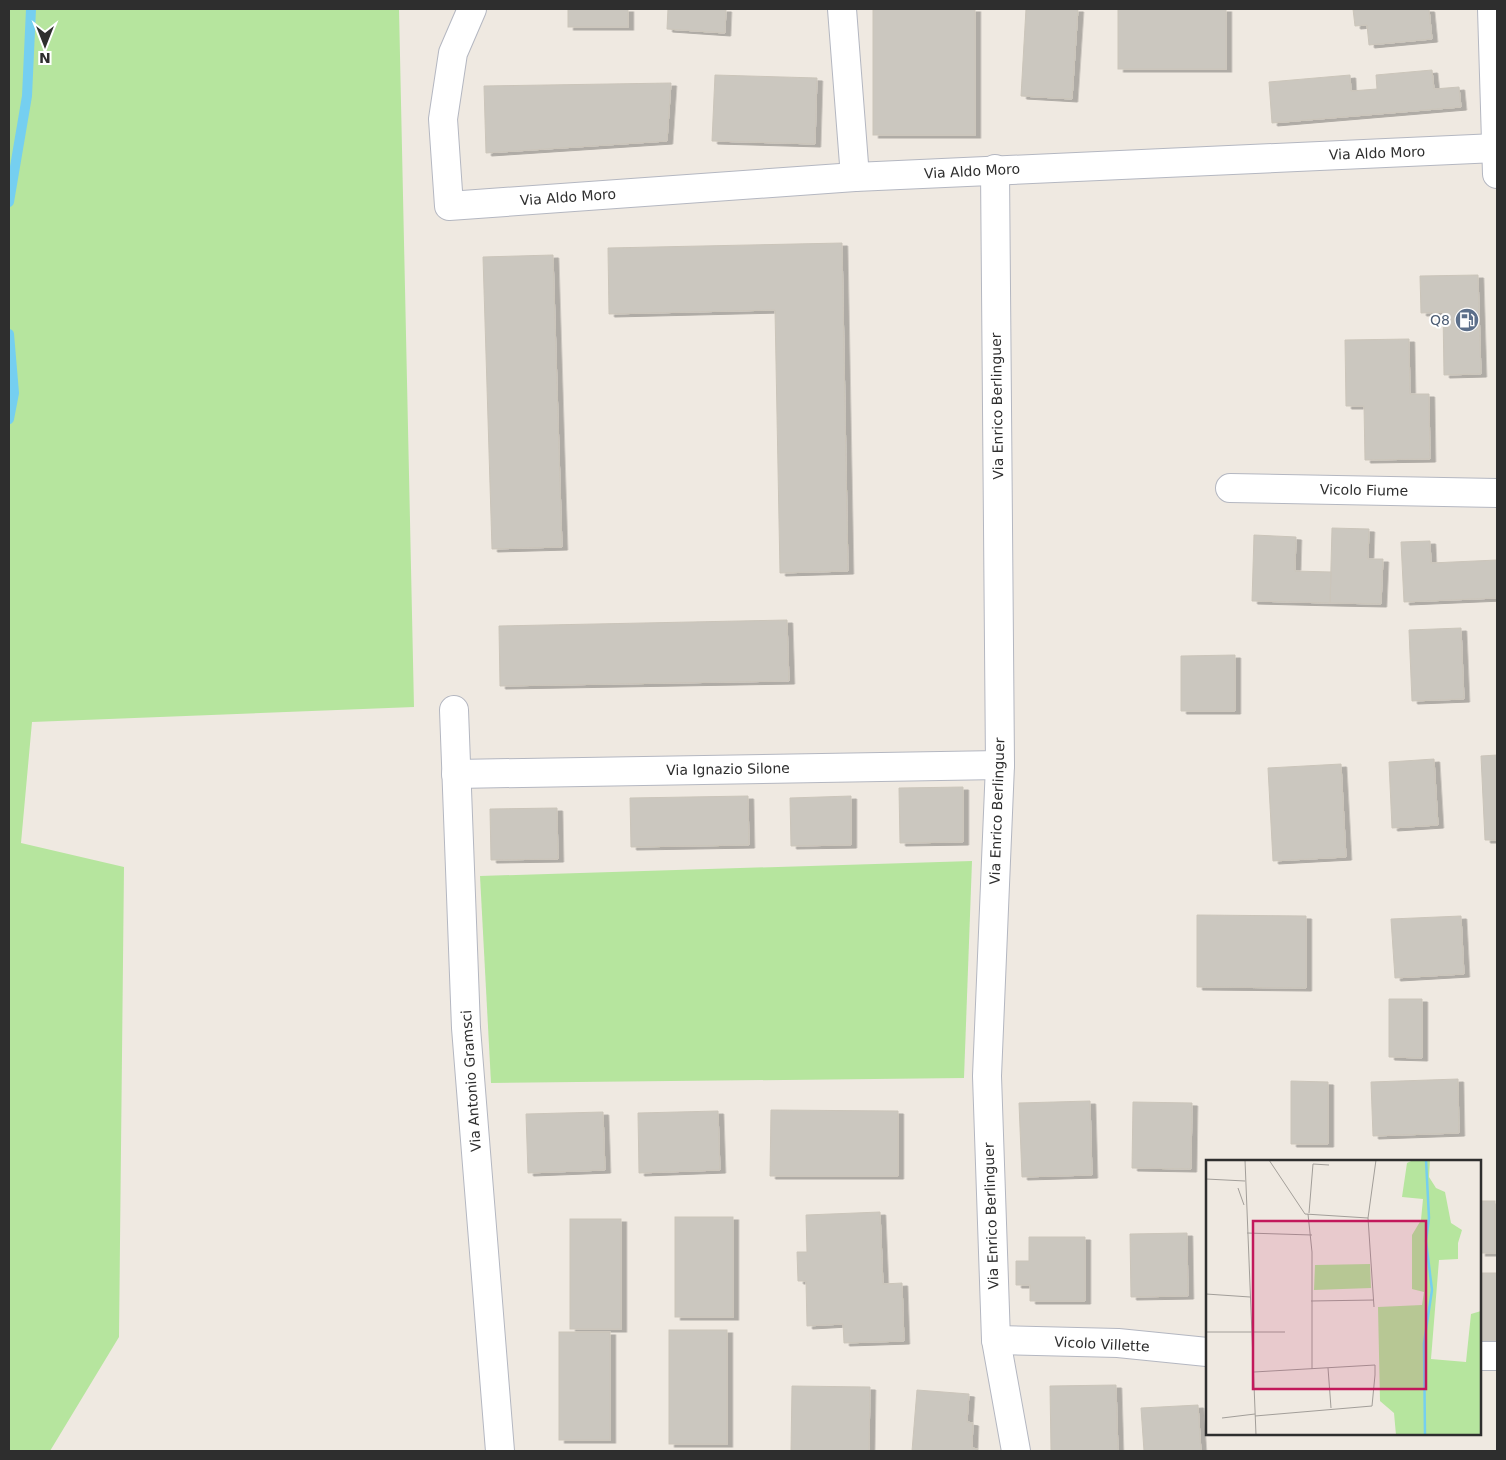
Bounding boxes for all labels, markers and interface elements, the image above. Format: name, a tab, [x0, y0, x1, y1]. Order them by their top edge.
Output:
north arrow	[20, 20, 70, 70]
text: N	[39, 50, 51, 66]
street label: Via Aldo Moro	[1329, 143, 1425, 163]
street label: Via Aldo Moro	[924, 160, 1020, 182]
street label: Via Aldo Moro	[519, 186, 617, 208]
fuel station icon: Q8	[1454, 307, 1480, 333]
place label: Q8	[1430, 312, 1450, 328]
street label: Via Enrico Berlinguer	[988, 332, 1006, 480]
street label: Vicolo Fiume	[1320, 481, 1408, 499]
street label: Via Enrico Berlinguer	[986, 737, 1008, 885]
street label: Via Ignazio Silone	[666, 760, 790, 778]
street label: Via Antonio Gramsci	[458, 1010, 484, 1152]
street label: Via Enrico Berlinguer	[980, 1142, 1002, 1290]
inset map	[1206, 1160, 1481, 1435]
street label: Vicolo Villette	[1054, 1334, 1150, 1354]

